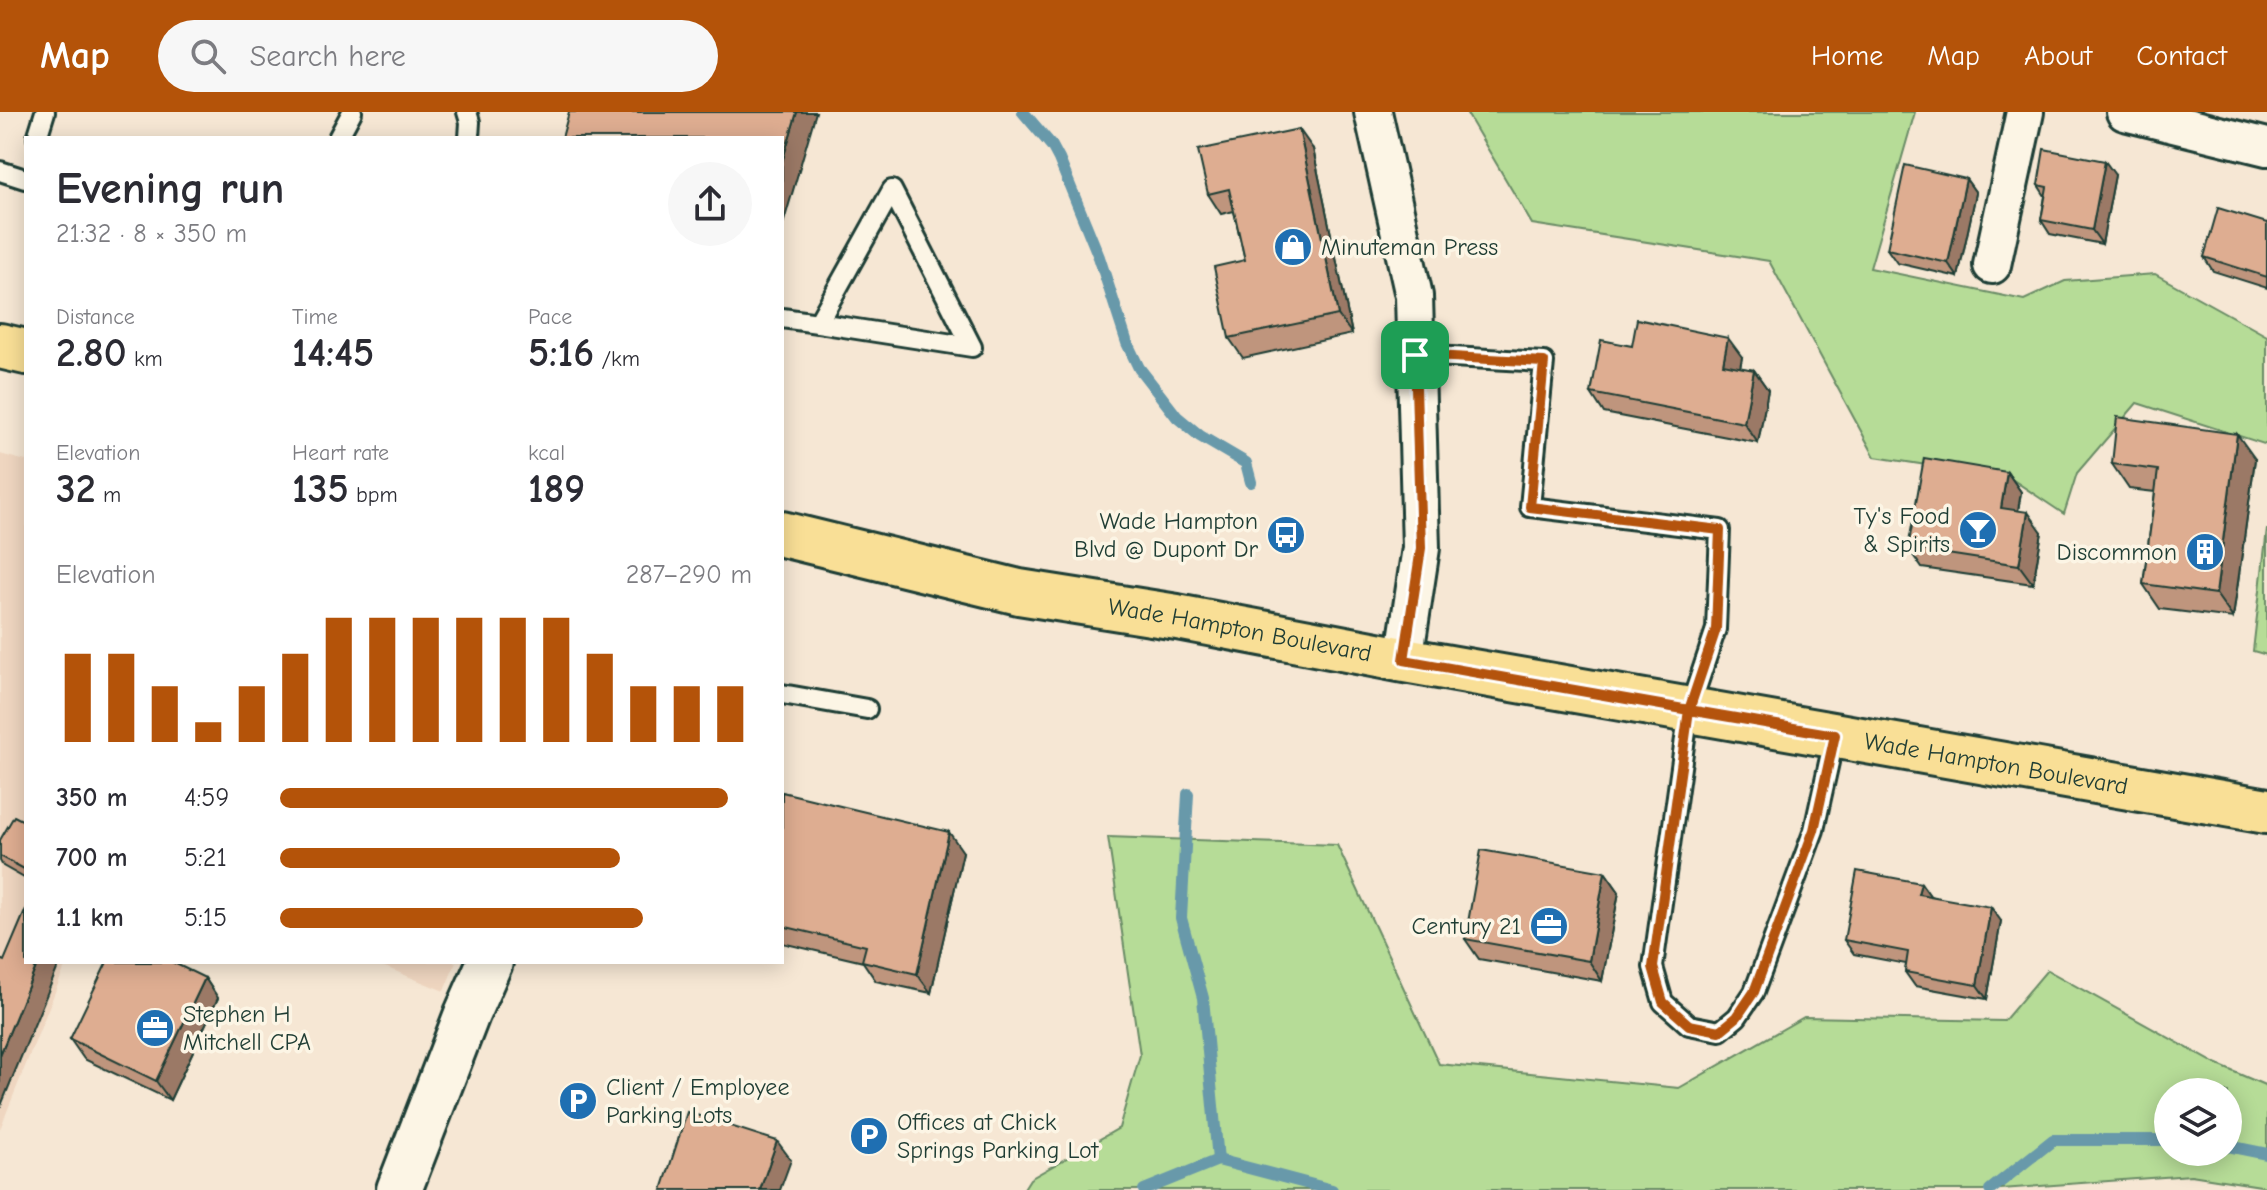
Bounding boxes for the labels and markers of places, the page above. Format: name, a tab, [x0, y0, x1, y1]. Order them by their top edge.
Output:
shop icon: Minuteman Press	[1272, 226, 1314, 268]
place label: Minuteman Press	[1321, 233, 1498, 261]
pin	[1381, 321, 1449, 389]
place label: Ty's Food & Spirits	[1853, 502, 1950, 558]
place label: Wade Hampton Blvd @ Dupont Dr	[1074, 507, 1258, 563]
bar icon: Ty's Food & Spirits	[1957, 509, 1999, 551]
bus stop icon: Wade Hampton Blvd @ Dupont Dr	[1265, 514, 1307, 556]
building icon: Discommon	[2184, 531, 2226, 573]
place label: Discommon	[2057, 538, 2177, 566]
office icon: Century 21	[1528, 905, 1570, 947]
place label: Century 21	[1412, 912, 1521, 940]
place label: Stephen H Mitchell CPA	[183, 1000, 311, 1056]
office icon: Stephen H Mitchell CPA	[134, 1007, 176, 1049]
place label: Client / Employee Parking Lots	[606, 1073, 789, 1129]
parking icon: Client / Employee Parking Lots	[557, 1080, 599, 1122]
place label: Offices at Chick Springs Parking Lot	[897, 1108, 1099, 1164]
parking icon: Offices at Chick Springs Parking Lot	[848, 1115, 890, 1157]

